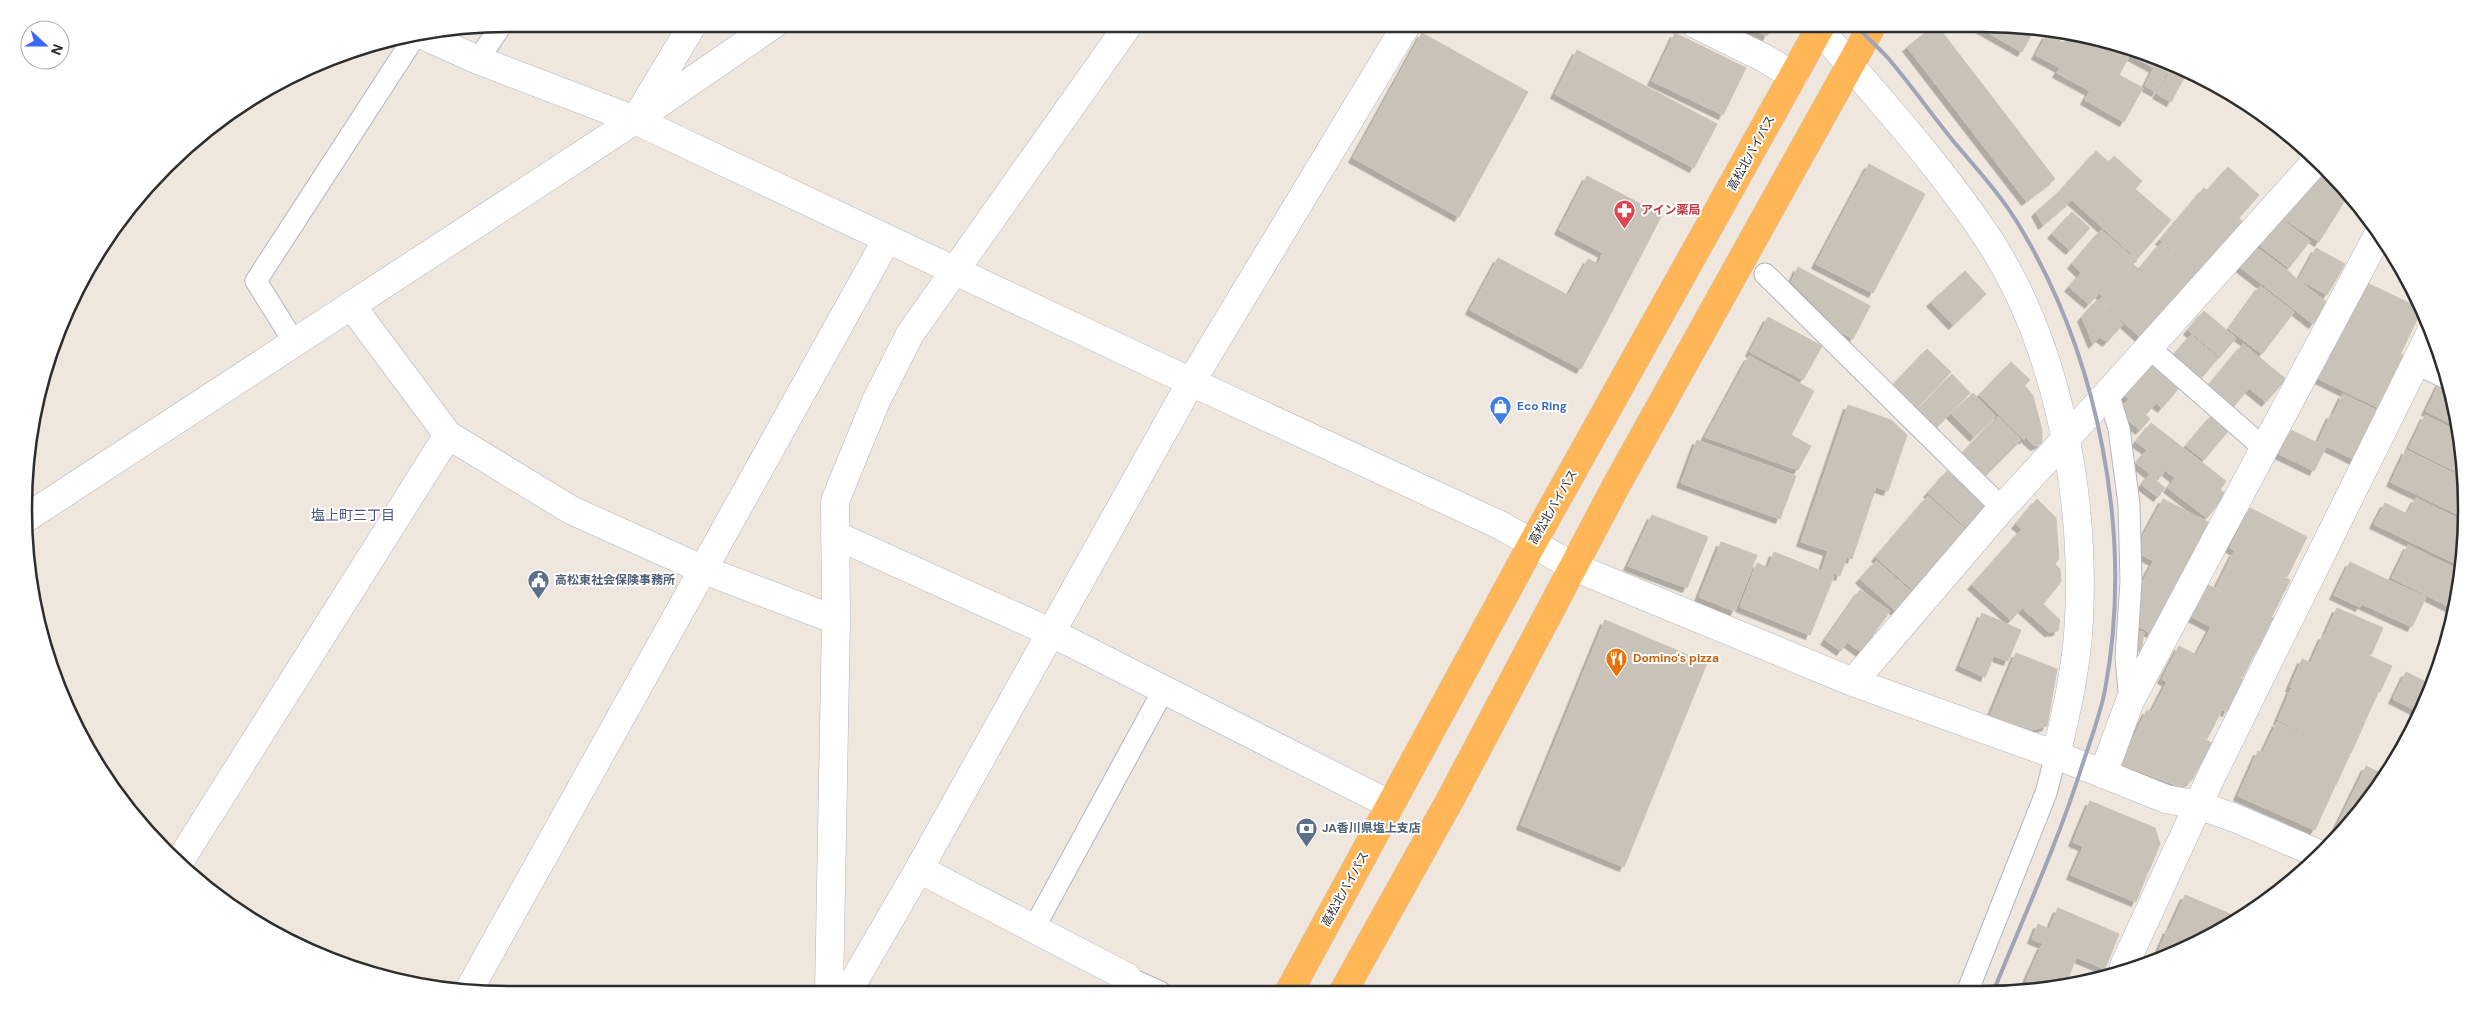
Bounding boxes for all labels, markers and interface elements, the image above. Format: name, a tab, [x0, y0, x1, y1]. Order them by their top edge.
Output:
north arrow	[20, 20, 70, 70]
text: N	[47, 42, 67, 58]
street label: 高松北バイパス	[1724, 112, 1778, 194]
pharmacy icon: アイン薬局	[1613, 198, 1637, 229]
place label: アイン薬局	[1641, 202, 1700, 218]
shop icon: Eco Ring	[1489, 394, 1513, 425]
place label: Eco Ring	[1517, 398, 1567, 414]
street label: 高松北バイパス	[1525, 467, 1581, 547]
district label: 塩上町三丁目	[311, 506, 395, 524]
public building icon: 高松東社会保険事務所	[527, 568, 551, 599]
place label: 高松東社会保険事務所	[555, 572, 675, 588]
restaurant icon: Domino's pizza	[1605, 646, 1629, 677]
place label: Domino's pizza	[1633, 650, 1719, 666]
bank icon: JA香川県塩上支店	[1294, 816, 1318, 847]
place label: JA香川県塩上支店	[1322, 820, 1421, 836]
street label: 高松北バイパス	[1318, 848, 1372, 930]

